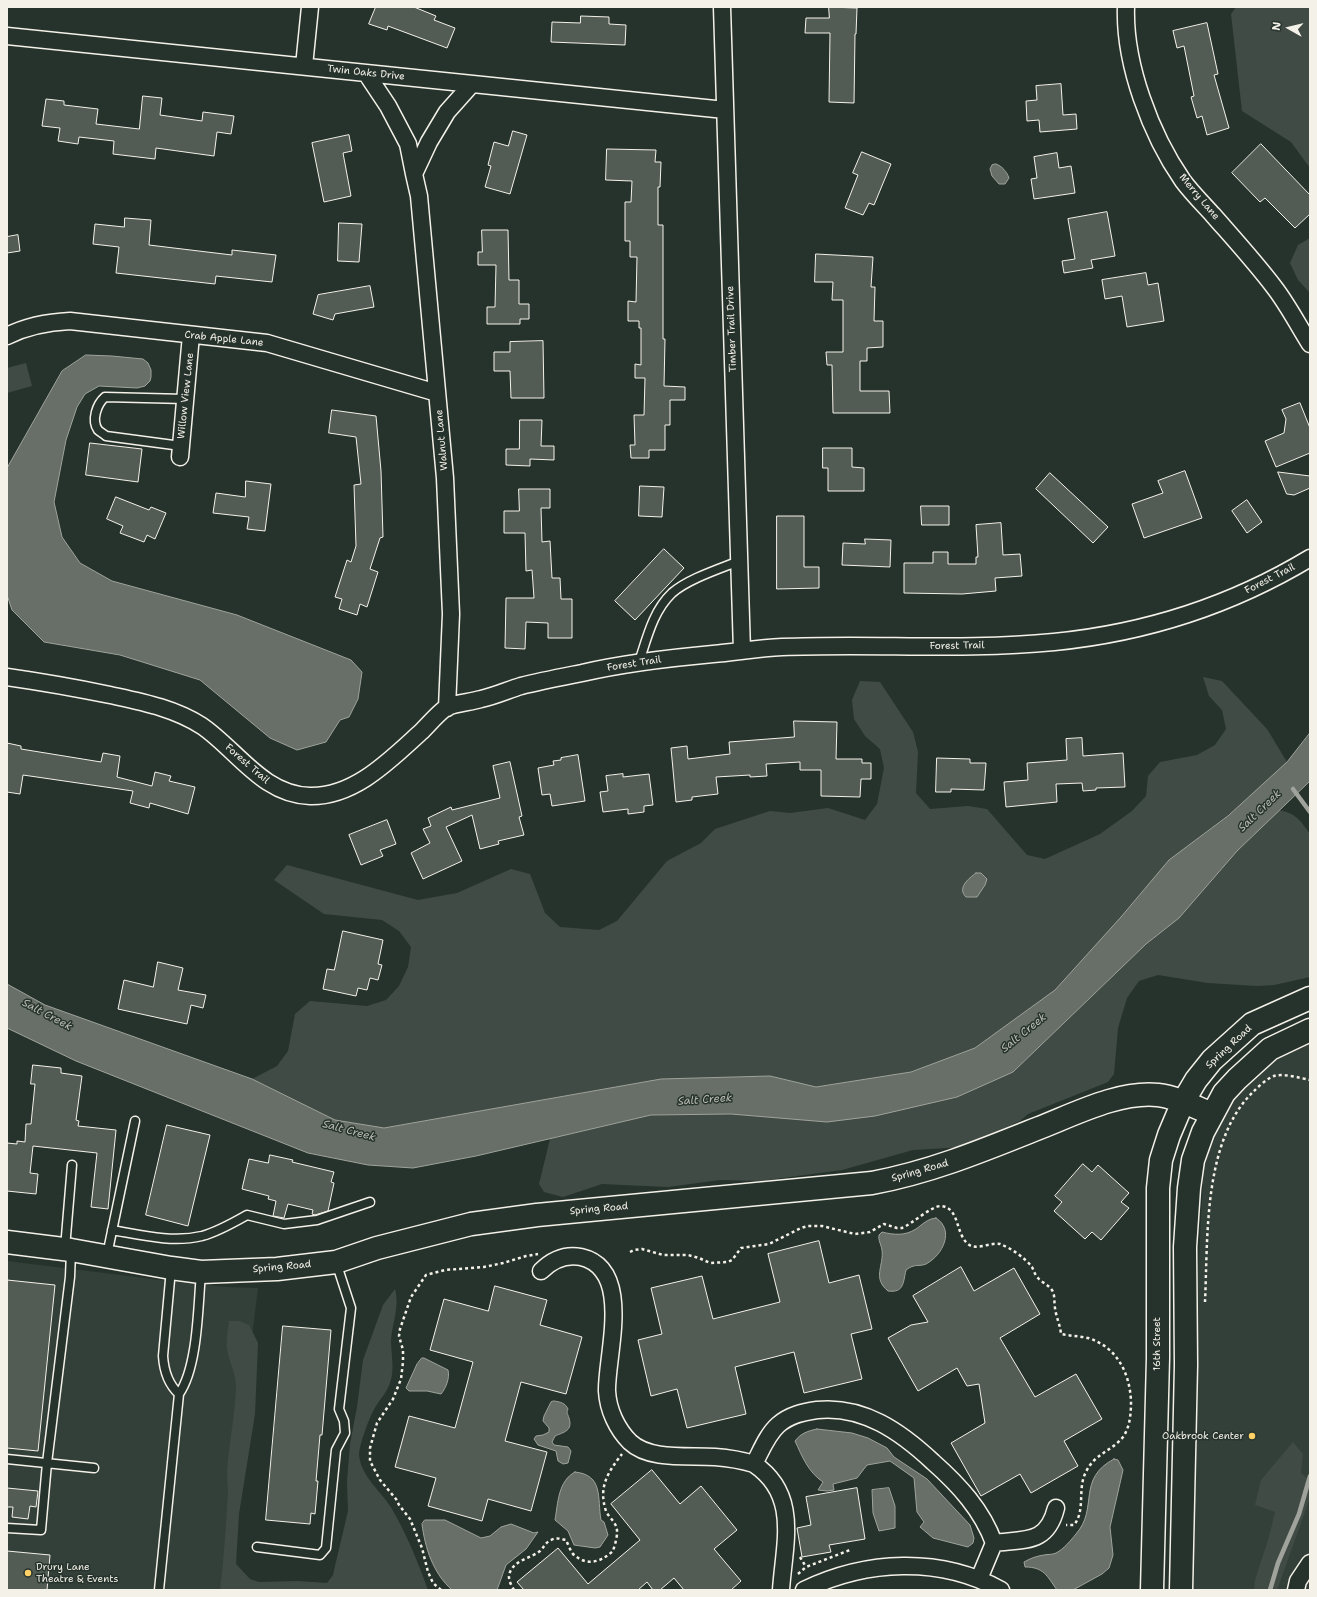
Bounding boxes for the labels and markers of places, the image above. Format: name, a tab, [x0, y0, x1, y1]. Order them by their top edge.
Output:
place label: Oakbrook Center	[1162, 1430, 1244, 1442]
marker: Oakbrook Center	[1247, 1431, 1257, 1441]
place label: Drury Lane Theatre & Events	[36, 1561, 119, 1584]
marker: Drury Lane Theatre & Events	[23, 1568, 33, 1578]

